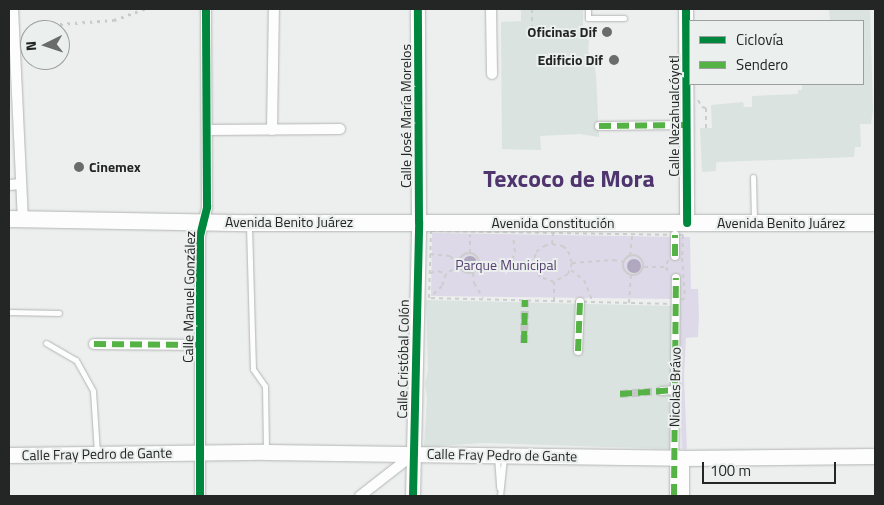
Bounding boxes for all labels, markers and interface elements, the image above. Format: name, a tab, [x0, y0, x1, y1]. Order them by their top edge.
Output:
north arrow	[20, 20, 70, 70]
legend	[689, 20, 864, 85]
place label: Oficinas Dif	[527, 24, 597, 40]
marker: Oficinas Dif	[601, 26, 613, 38]
text: Ciclovía	[736, 28, 783, 51]
text: N	[20, 40, 41, 52]
street label: Calle José María Morelos	[398, 44, 414, 188]
place label: Edificio Dif	[537, 52, 603, 68]
marker: Edificio Dif	[607, 53, 621, 67]
text: Sendero	[736, 53, 788, 76]
street label: Calle Nezahualcóyotl	[666, 55, 682, 177]
place label: Cinemex	[89, 159, 141, 175]
marker: Cinemex	[73, 161, 85, 173]
district label: Texcoco de Mora	[483, 165, 655, 193]
street label: Avenida Benito Juárez	[225, 214, 353, 230]
street label: Avenida Constitución	[491, 215, 615, 231]
street label: Avenida Benito Juárez	[717, 215, 845, 231]
street label: Calle Manuel González	[179, 231, 199, 363]
park label: Parque Municipal	[455, 257, 557, 273]
street label: Calle Cristóbal Colón	[394, 299, 412, 419]
street label: Nicolas Brávo	[666, 347, 684, 427]
street label: Calle Fray Pedro de Gante	[22, 444, 172, 464]
street label: Calle Fray Pedro de Gante	[427, 445, 577, 465]
scale bar	[704, 452, 838, 484]
text: 100 m	[710, 459, 751, 482]

